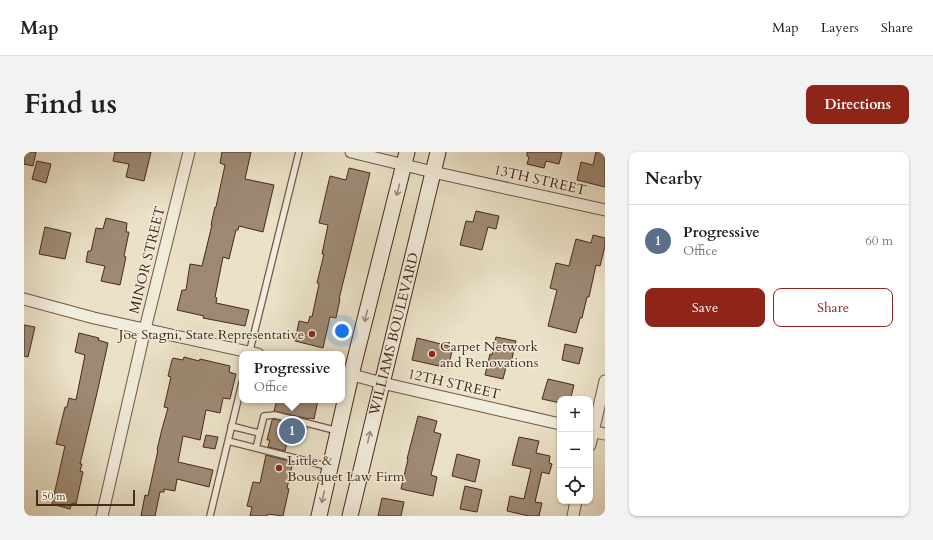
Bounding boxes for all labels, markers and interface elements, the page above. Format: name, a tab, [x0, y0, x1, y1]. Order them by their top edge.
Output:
text: Map	[20, 15, 59, 41]
text: Map	[772, 18, 799, 37]
text: Layers	[821, 18, 859, 37]
text: Share	[881, 18, 913, 37]
text: Find us	[24, 85, 117, 123]
button: Directions	[806, 85, 909, 124]
street label: 13TH STREET	[492, 160, 588, 200]
text: Nearby	[645, 167, 702, 190]
one-way arrow	[393, 183, 401, 196]
street label: MINOR STREET	[124, 204, 170, 316]
text: Progressive	[683, 222, 760, 242]
text: 1	[655, 232, 661, 250]
text: 60 m	[865, 232, 893, 250]
text: Office	[683, 242, 717, 260]
street label: WILLIAMS BOULEVARD	[364, 251, 423, 418]
button: Save	[645, 288, 765, 327]
button: Share	[773, 288, 893, 327]
one-way arrow	[362, 309, 369, 322]
your location	[332, 321, 352, 341]
place label: Joe Stagni, State Representative	[117, 325, 304, 344]
marker: Joe Stagni, State Representative	[307, 329, 317, 339]
place label: Carpet Network and Renovations	[440, 337, 539, 372]
marker: Carpet Network and Renovations	[427, 349, 437, 359]
popup	[239, 351, 345, 403]
text: Progressive	[254, 358, 330, 378]
street label: 12TH STREET	[406, 364, 502, 404]
text: Office	[254, 378, 288, 396]
map controls	[557, 396, 593, 504]
button: +	[557, 396, 593, 432]
pin: 1	[279, 416, 305, 446]
one-way arrow	[366, 431, 373, 444]
button: −	[557, 432, 593, 468]
place label: Little & Bousquet Law Firm	[287, 451, 405, 486]
marker: Little & Bousquet Law Firm	[274, 463, 284, 473]
button: locate	[557, 468, 593, 504]
scale bar	[36, 488, 135, 507]
text: 50 m	[42, 489, 66, 504]
one-way arrow	[319, 490, 327, 503]

